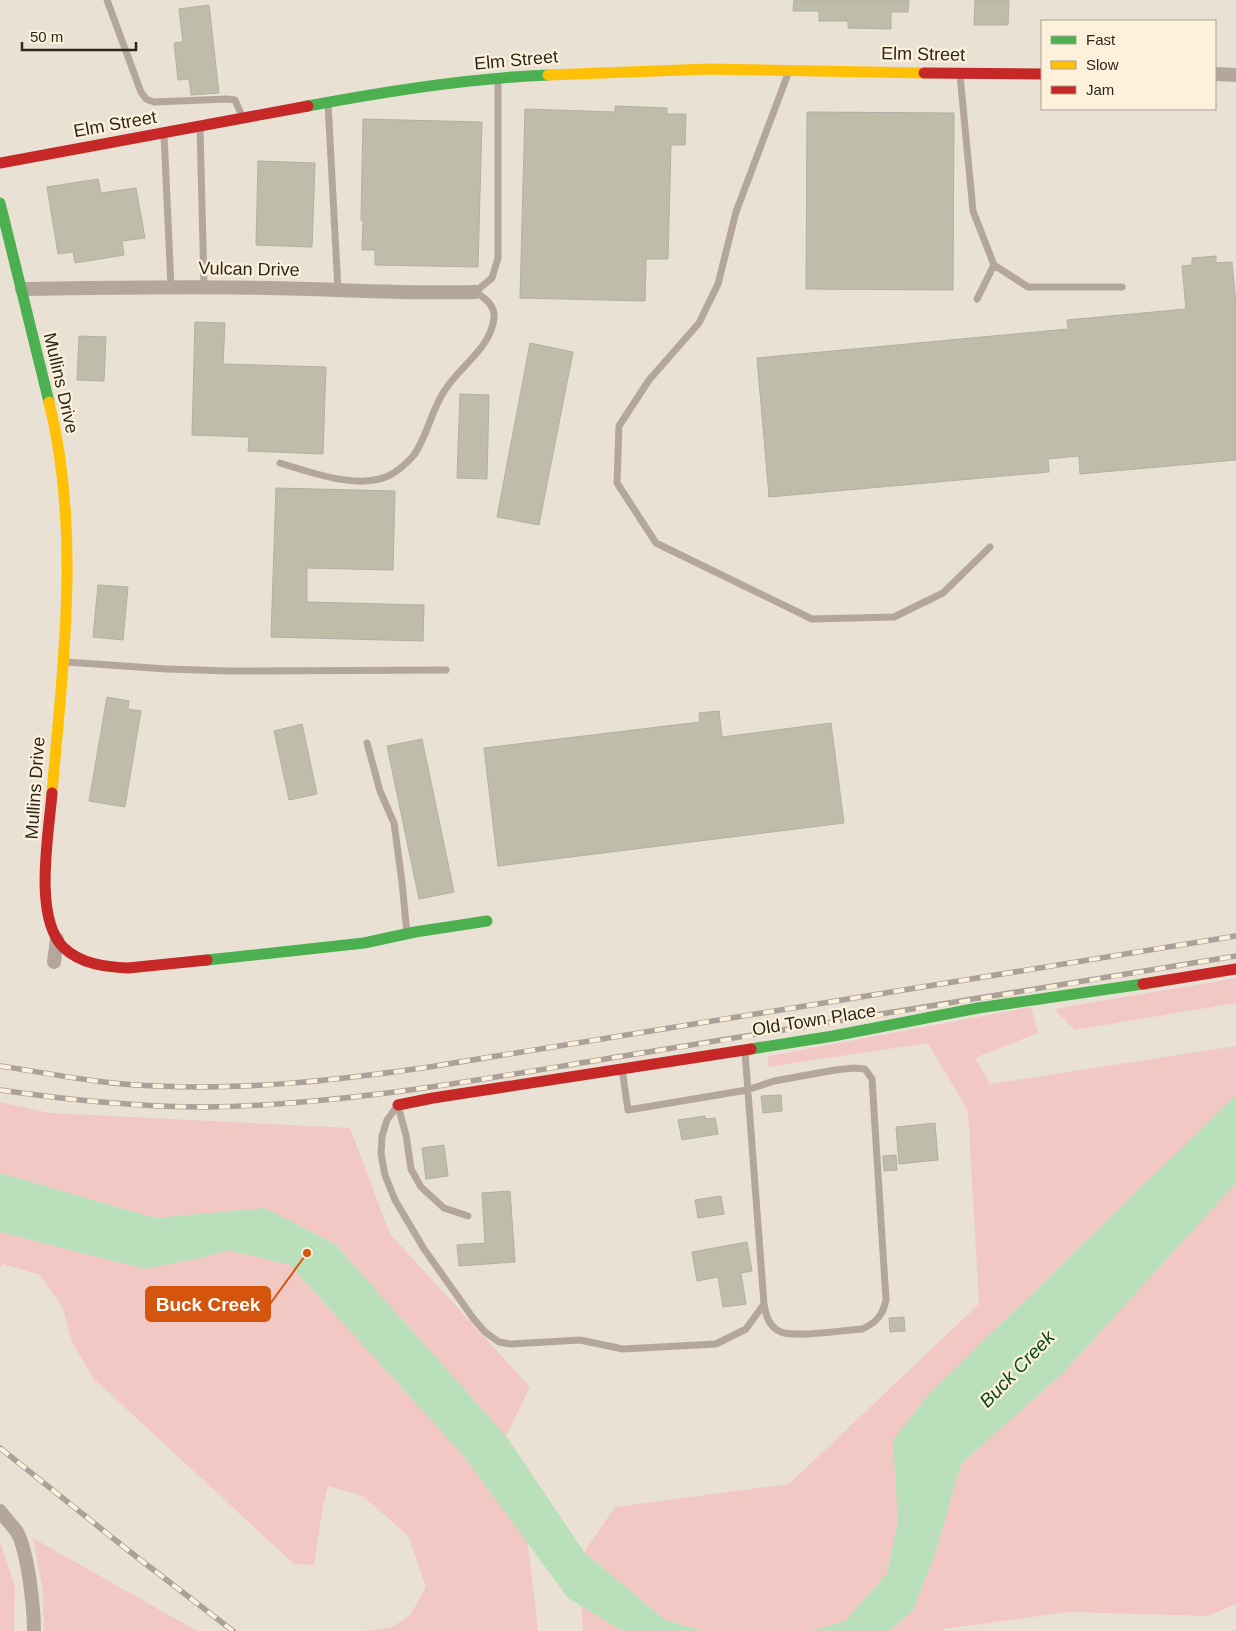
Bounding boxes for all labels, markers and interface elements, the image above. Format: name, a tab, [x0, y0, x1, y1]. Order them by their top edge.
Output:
scale bar	[22, 20, 136, 52]
legend	[1041, 20, 1216, 110]
text: 50 m	[30, 28, 63, 45]
text: Fast	[1086, 31, 1116, 48]
street label: Elm Street	[881, 43, 965, 65]
street label: Elm Street	[473, 46, 559, 74]
text: Slow	[1086, 56, 1119, 73]
text: Jam	[1086, 81, 1114, 98]
street label: Elm Street	[72, 107, 158, 141]
street label: Vulcan Drive	[198, 258, 300, 280]
street label: Mullins Drive	[40, 331, 82, 435]
street label: Mullins Drive	[21, 736, 49, 840]
street label: Old Town Place	[751, 1000, 877, 1040]
callout: Buck Creek	[146, 1287, 270, 1321]
text: Buck Creek	[156, 1294, 261, 1315]
water label: Buck Creek	[975, 1325, 1060, 1412]

